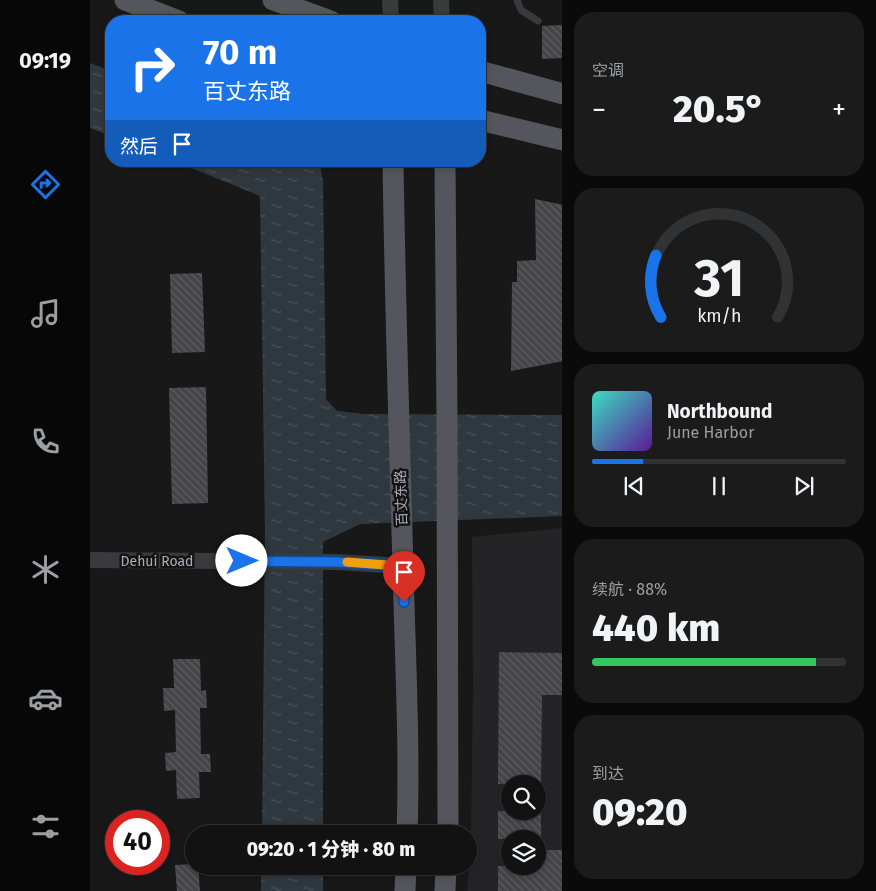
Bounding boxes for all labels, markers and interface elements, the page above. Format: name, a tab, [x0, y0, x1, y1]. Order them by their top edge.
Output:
text: 70 m	[203, 31, 277, 73]
icon: right	[120, 35, 185, 100]
text: 09:19	[19, 47, 71, 74]
text: 空调	[592, 61, 624, 80]
text: 百丈东路	[203, 78, 291, 105]
text: 20.5°	[673, 86, 765, 132]
text: −	[592, 93, 606, 126]
text: +	[832, 93, 846, 126]
icon: arrive	[168, 130, 196, 158]
text: 然后	[120, 135, 158, 158]
icon: directions	[28, 167, 63, 202]
text: 31	[693, 247, 744, 310]
icon: music	[28, 296, 63, 331]
text: km/h	[697, 305, 741, 327]
text: Northbound	[667, 400, 772, 423]
text: June Harbor	[667, 423, 754, 442]
icon: phone	[28, 424, 63, 459]
street label: 百丈东路	[392, 470, 411, 526]
icon: previous	[620, 472, 648, 500]
icon: pause	[705, 472, 733, 500]
icon: next	[790, 472, 818, 500]
position arrow	[215, 534, 267, 586]
pin	[383, 551, 425, 602]
icon: climate	[28, 552, 63, 587]
street label: Dehui Road	[121, 553, 193, 570]
icon: arrive	[390, 558, 418, 586]
text: 续航 · 88%	[592, 580, 667, 599]
text: 440 km	[592, 605, 720, 651]
icon: car	[28, 681, 63, 716]
text: 到达	[592, 764, 624, 783]
map controls	[501, 775, 546, 875]
button: search	[501, 775, 546, 820]
text: 09:20	[592, 789, 687, 835]
icon: filters	[28, 809, 63, 844]
speed limit sign: 40	[105, 810, 170, 875]
button: layers	[501, 830, 546, 875]
text: 09:20 · 1 分钟 · 80 m	[247, 838, 415, 861]

